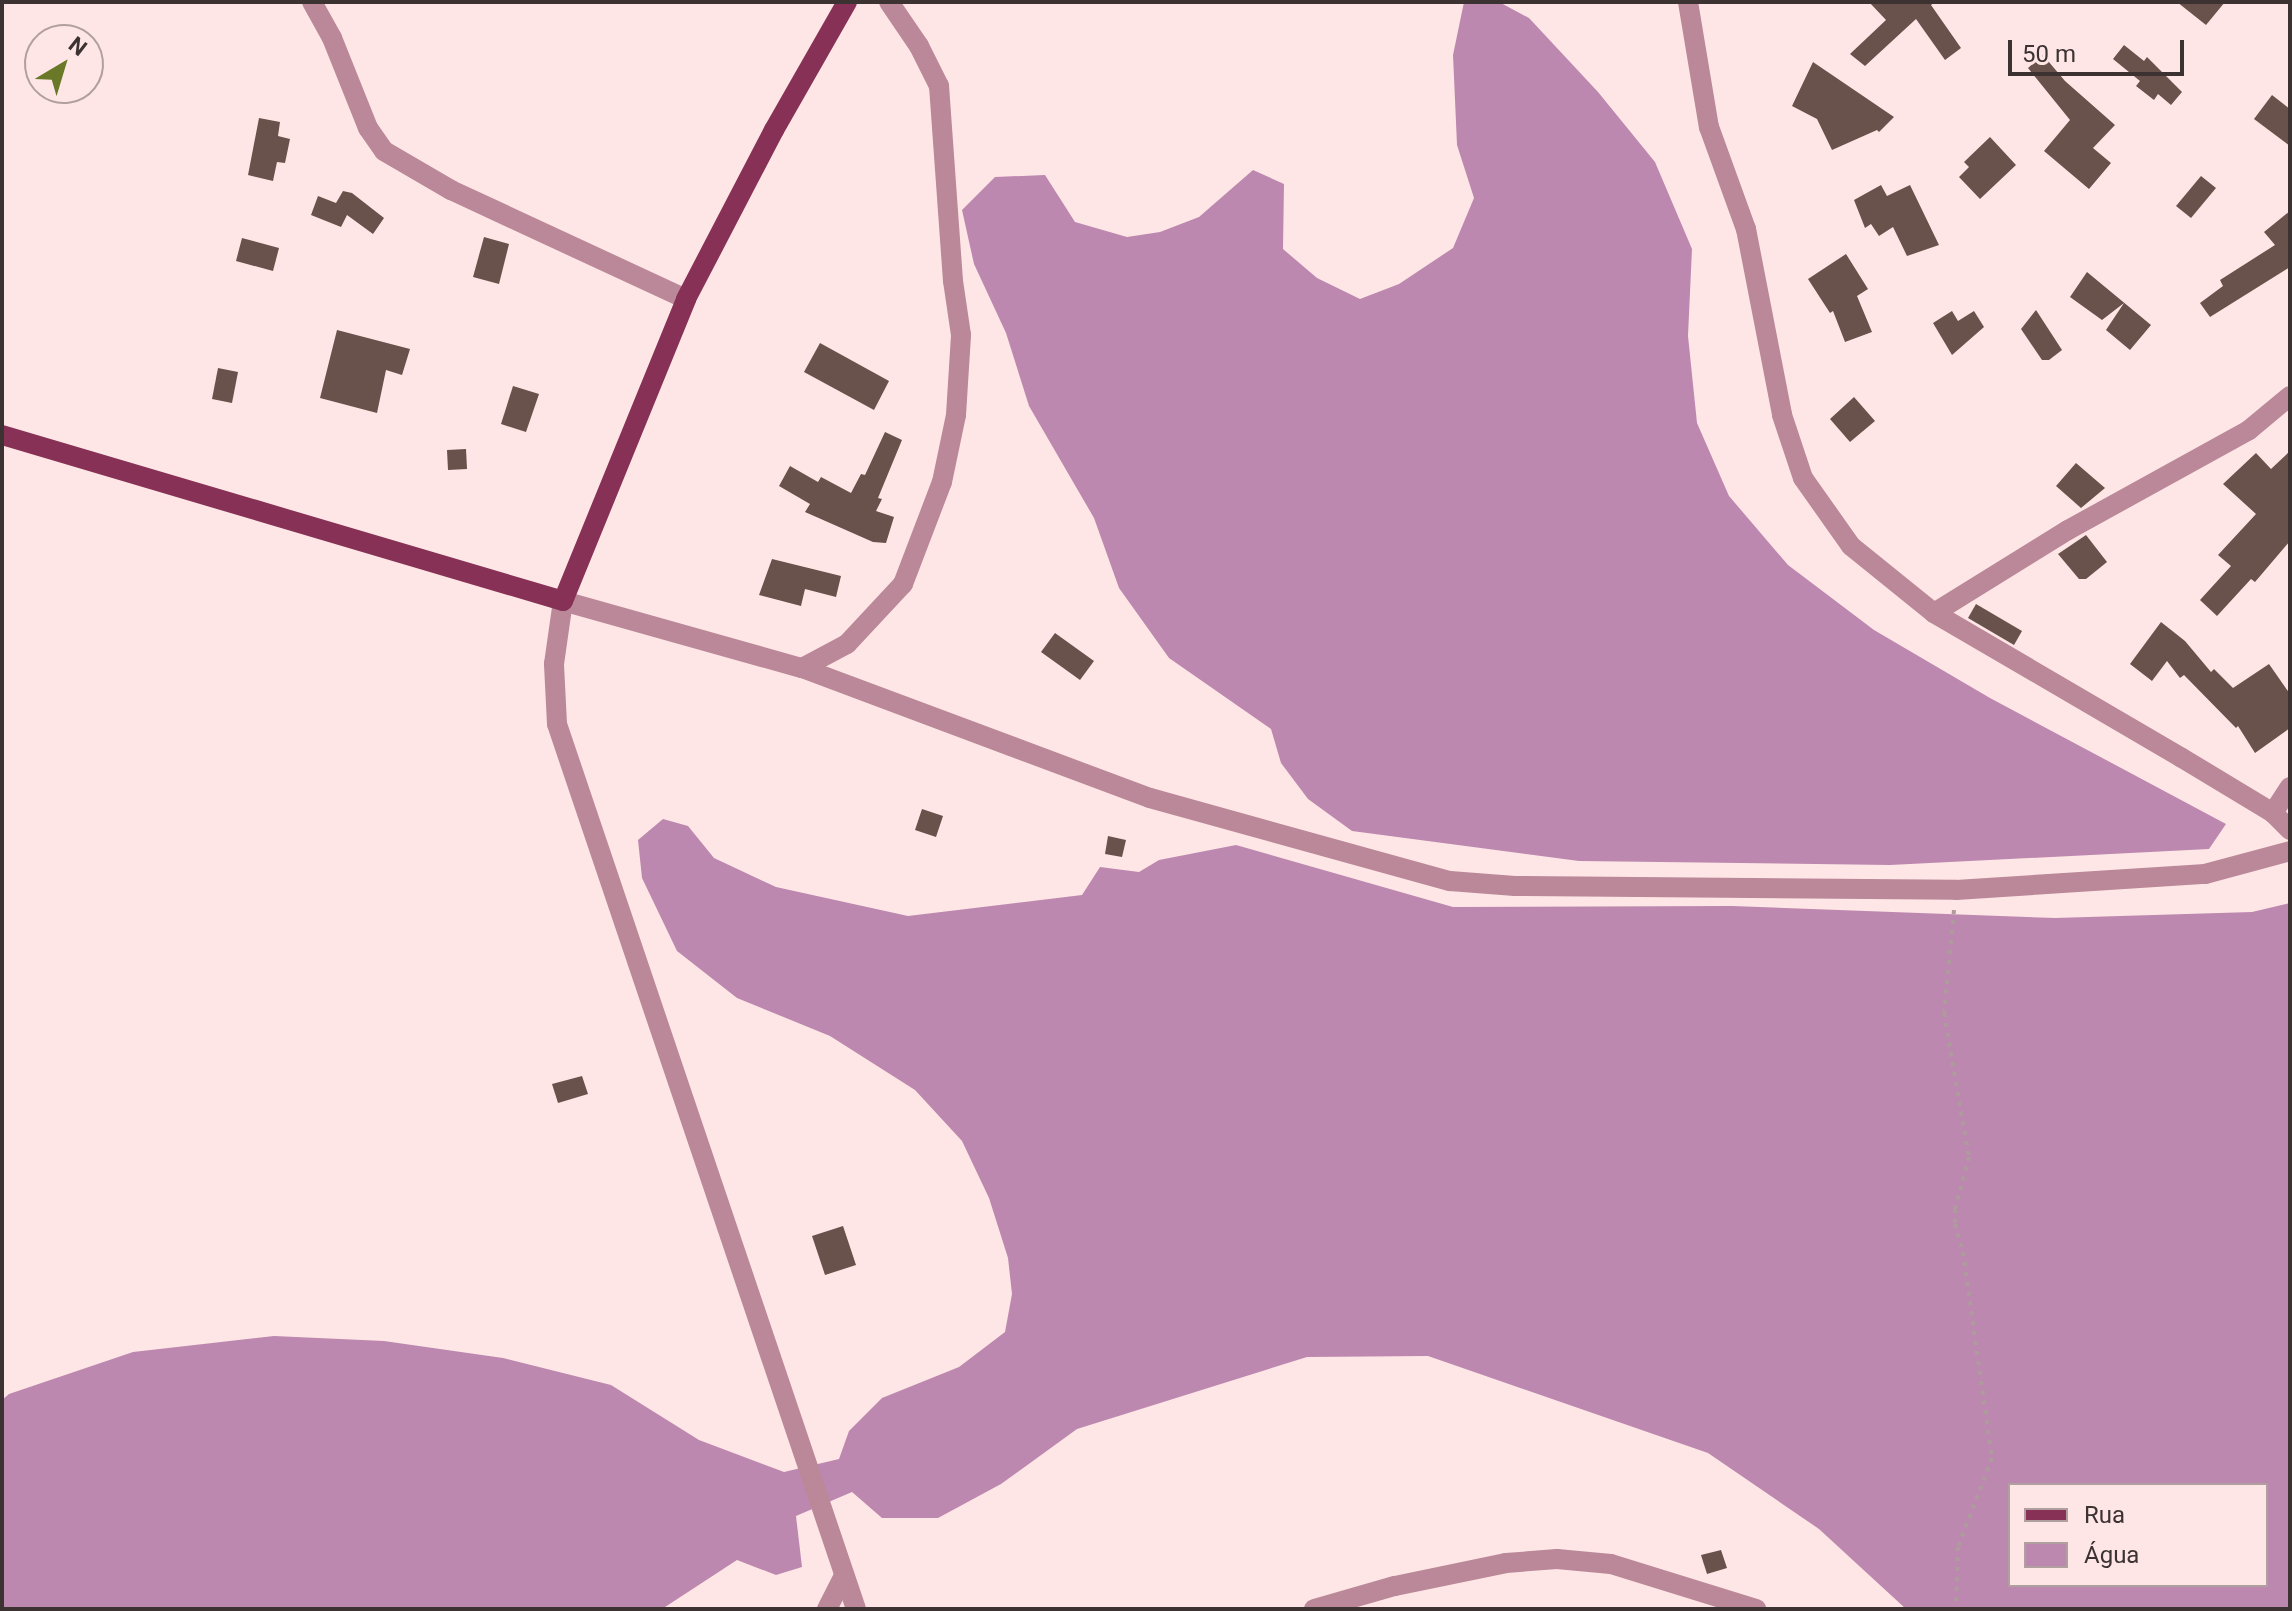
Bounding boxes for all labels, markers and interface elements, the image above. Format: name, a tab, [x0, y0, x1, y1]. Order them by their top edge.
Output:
north arrow	[24, 24, 104, 104]
scale bar	[2012, 24, 2188, 74]
text: N	[64, 32, 92, 61]
text: 50 m	[2022, 40, 2076, 68]
legend	[2008, 1483, 2268, 1587]
text: Rua	[2084, 1501, 2125, 1529]
text: Água	[2084, 1541, 2139, 1569]

